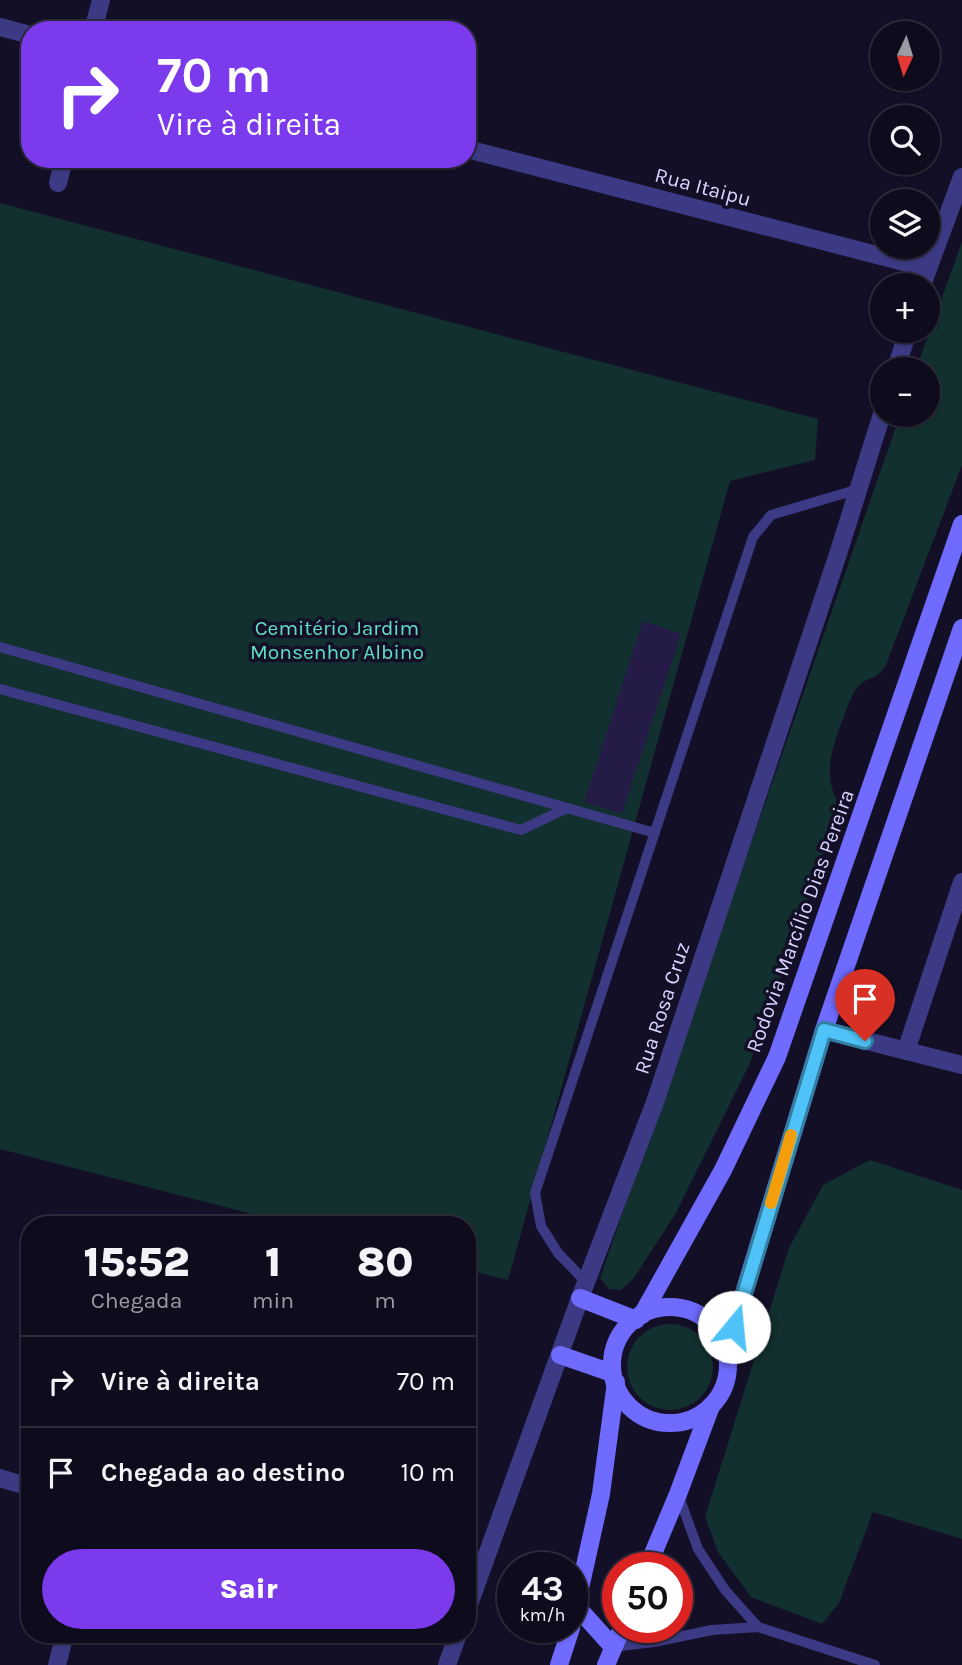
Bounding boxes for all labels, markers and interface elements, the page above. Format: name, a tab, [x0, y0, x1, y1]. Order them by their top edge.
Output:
north arrow	[870, 21, 940, 91]
map controls	[870, 21, 940, 427]
text: 70 m	[157, 47, 271, 104]
icon: right	[42, 49, 133, 140]
button: search	[870, 105, 940, 175]
text: Vire à direita	[157, 106, 341, 143]
street label: Rua Itaipu	[652, 163, 754, 211]
button: layers	[870, 189, 940, 259]
button: +	[870, 273, 940, 343]
button: −	[870, 357, 940, 427]
park label: Cemitério Jardim Monsenhor Albino	[250, 616, 424, 664]
street label: Rodovia Marcílio Dias Pereira	[741, 786, 859, 1056]
street label: Rua Rosa Cruz	[629, 939, 695, 1077]
pin	[835, 969, 895, 1041]
icon: arrive	[846, 980, 884, 1018]
text: 15:52	[83, 1237, 190, 1287]
text: 1	[265, 1237, 281, 1287]
text: 80	[357, 1237, 414, 1287]
text: Chegada	[91, 1287, 182, 1314]
text: min	[252, 1287, 294, 1314]
text: m	[374, 1287, 396, 1314]
position arrow	[697, 1290, 771, 1364]
icon: right	[42, 1363, 80, 1401]
text: Vire à direita	[101, 1366, 260, 1397]
text: 70 m	[397, 1366, 455, 1397]
icon: arrive	[42, 1454, 80, 1492]
text: Chegada ao destino	[101, 1457, 345, 1488]
text: 10 m	[400, 1457, 455, 1488]
button: Sair	[42, 1549, 455, 1629]
speed limit sign: 50	[602, 1552, 693, 1643]
text: 43	[521, 1568, 564, 1609]
text: km/h	[520, 1604, 565, 1626]

